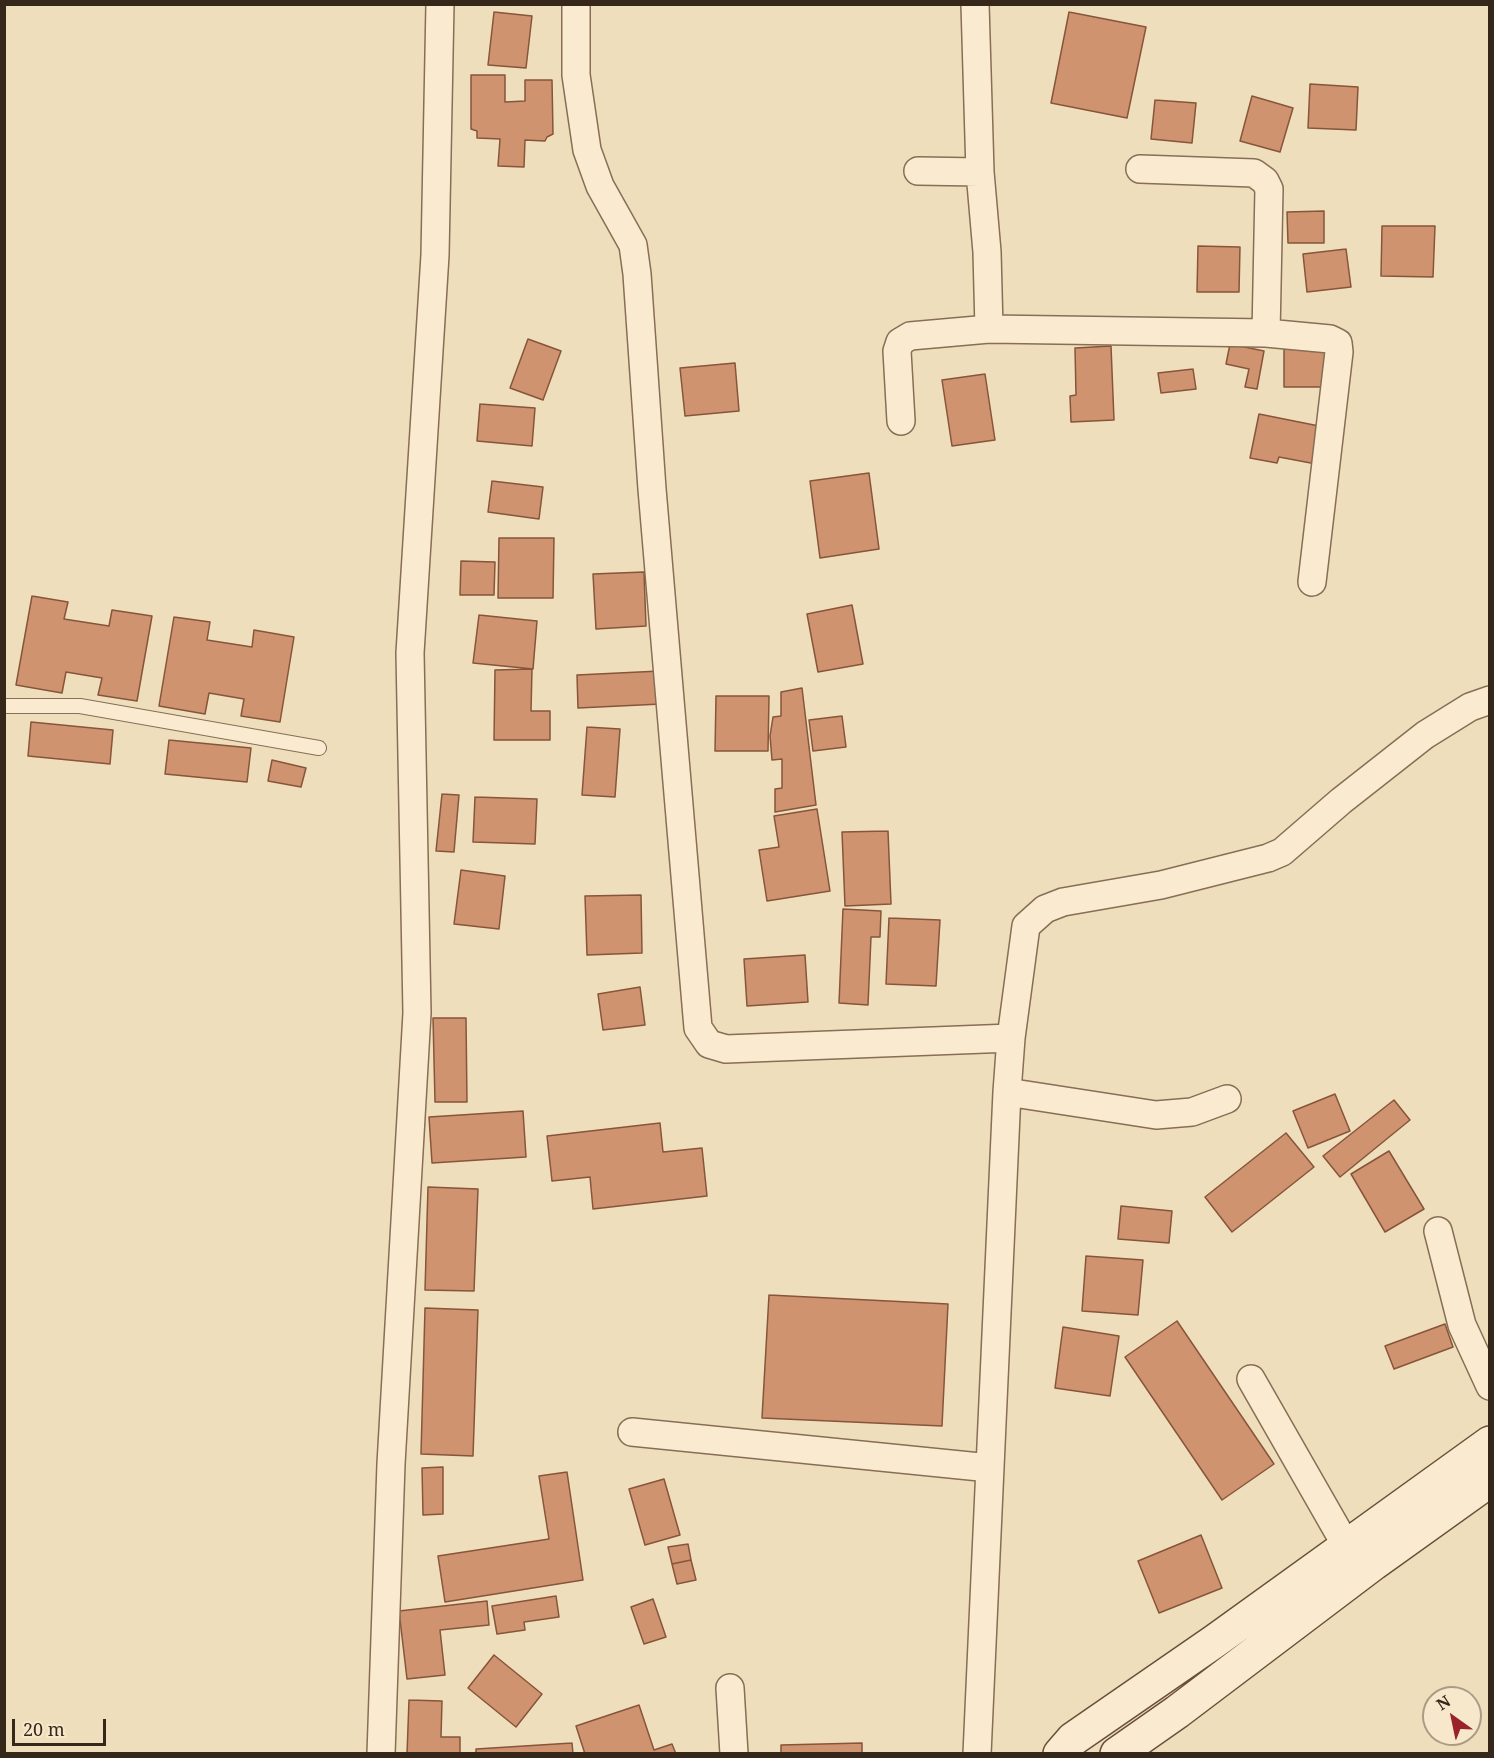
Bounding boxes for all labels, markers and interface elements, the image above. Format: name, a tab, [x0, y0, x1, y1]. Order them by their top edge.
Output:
north arrow	[1422, 1686, 1482, 1746]
text: N	[1432, 1690, 1455, 1715]
scale bar	[15, 1707, 110, 1745]
text: 20 m	[23, 1717, 65, 1741]

